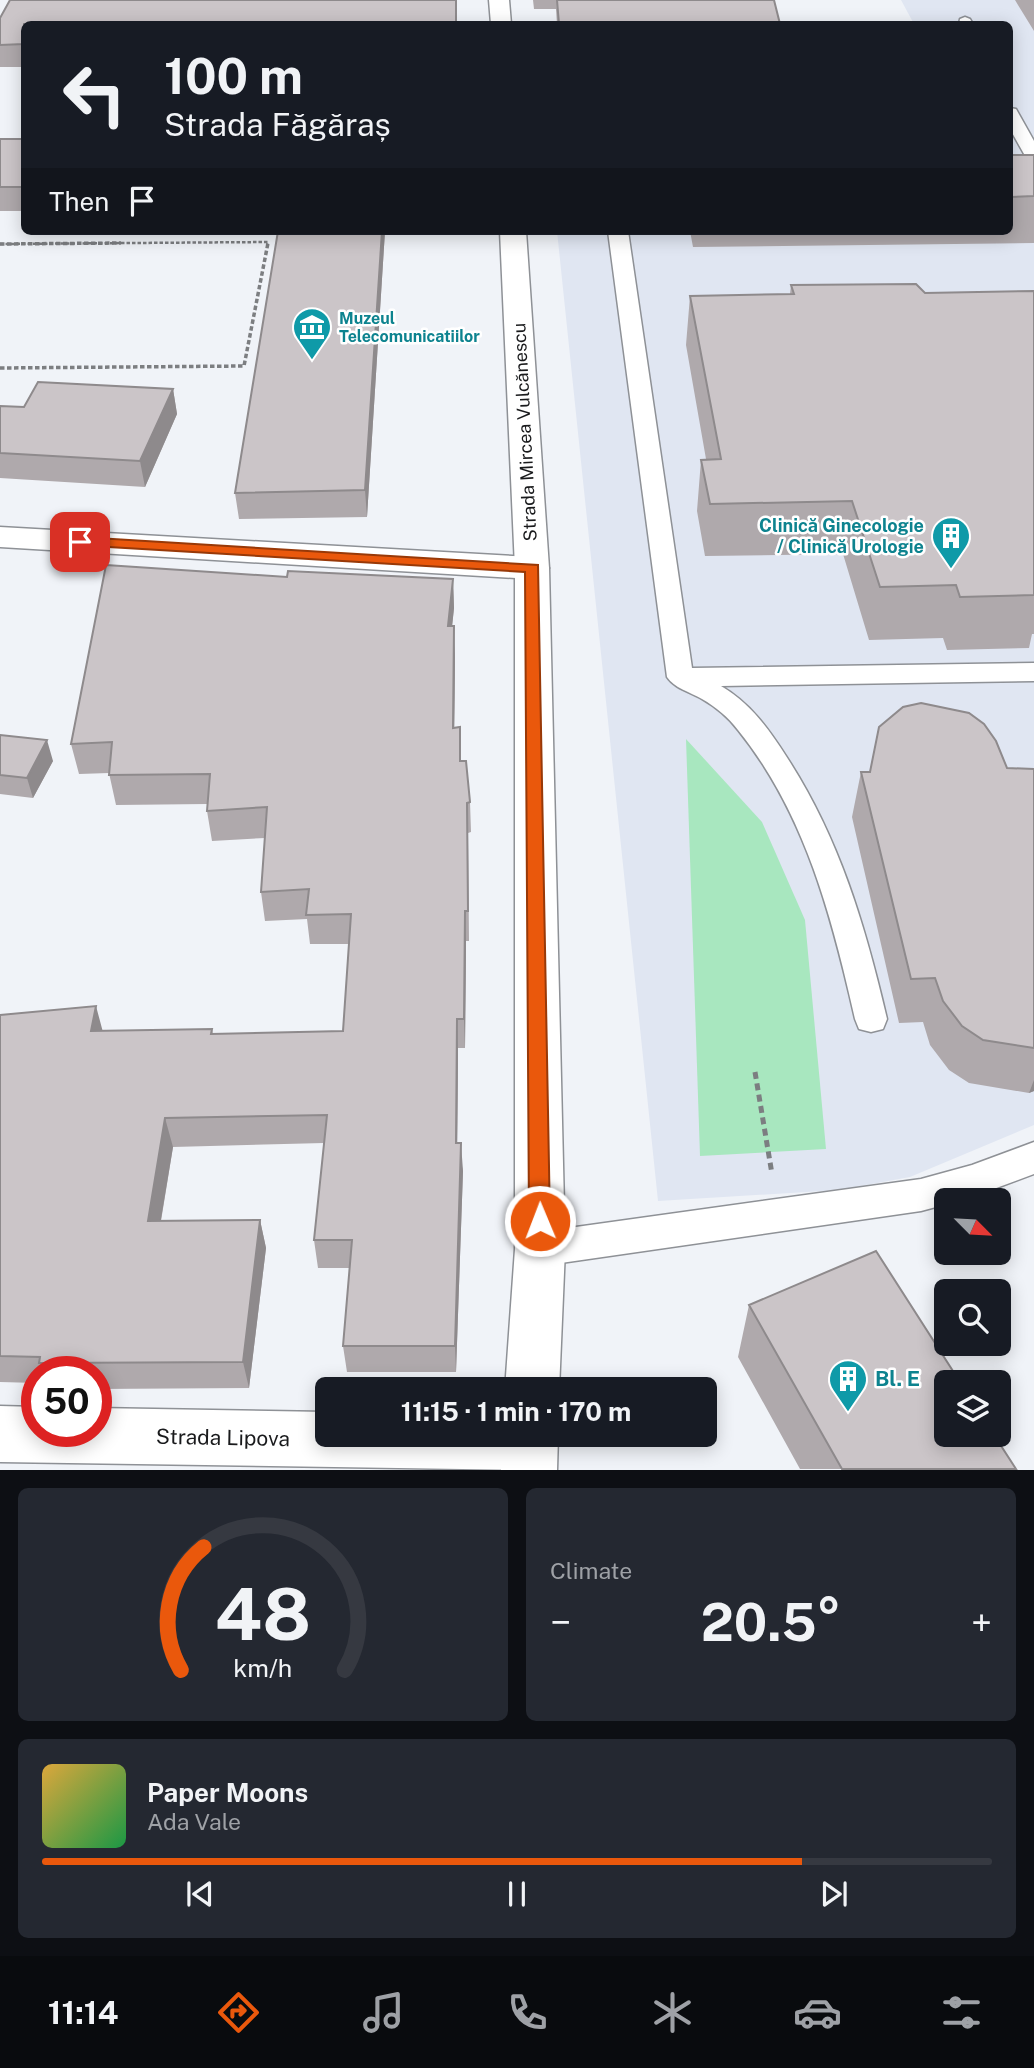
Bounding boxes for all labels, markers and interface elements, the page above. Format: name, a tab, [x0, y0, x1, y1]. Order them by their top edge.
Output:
text: 100 m	[164, 47, 303, 105]
icon: left	[49, 49, 140, 140]
text: Strada Făgăraș	[164, 106, 391, 143]
icon: arrive	[123, 182, 161, 220]
text: Then	[49, 186, 109, 217]
museum icon: Muzeul Telecomunicatiilor	[291, 306, 333, 361]
place label: Muzeul Telecomunicatiilor	[339, 309, 480, 346]
street label: Strada Mircea Vulcănescu	[508, 322, 541, 542]
pin	[50, 512, 110, 572]
place label: Clinică Ginecologie / Clinică Urologie	[759, 515, 924, 557]
building icon: Clinică Ginecologie / Clinică Urologie	[930, 515, 972, 570]
icon: arrive	[61, 523, 99, 561]
position arrow	[503, 1184, 577, 1258]
north arrow	[934, 1188, 1012, 1265]
map controls	[934, 1188, 1011, 1447]
button: search	[934, 1279, 1011, 1356]
speed limit sign: 50	[21, 1356, 112, 1447]
building icon: Bl. E	[827, 1358, 869, 1413]
place label: Bl. E	[875, 1366, 920, 1391]
button: layers	[934, 1370, 1011, 1447]
text: 11:15 · 1 min · 170 m	[401, 1396, 631, 1427]
street label: Strada Lipova	[156, 1424, 290, 1451]
text: Climate	[550, 1557, 632, 1584]
text: 48	[215, 1572, 311, 1657]
text: 20.5°	[701, 1592, 841, 1653]
text: −	[550, 1600, 571, 1645]
text: +	[971, 1600, 992, 1645]
text: km/h	[234, 1653, 292, 1683]
text: Paper Moons	[147, 1777, 308, 1808]
text: Ada Vale	[147, 1808, 241, 1835]
icon: previous	[181, 1875, 219, 1913]
icon: pause	[498, 1875, 536, 1913]
icon: next	[815, 1875, 853, 1913]
icon: directions	[214, 1988, 263, 2037]
icon: music	[359, 1988, 408, 2037]
icon: phone	[503, 1988, 552, 2037]
icon: climate	[648, 1988, 697, 2037]
icon: car	[793, 1988, 842, 2037]
icon: filters	[937, 1988, 986, 2037]
text: 11:14	[48, 1994, 119, 2031]

